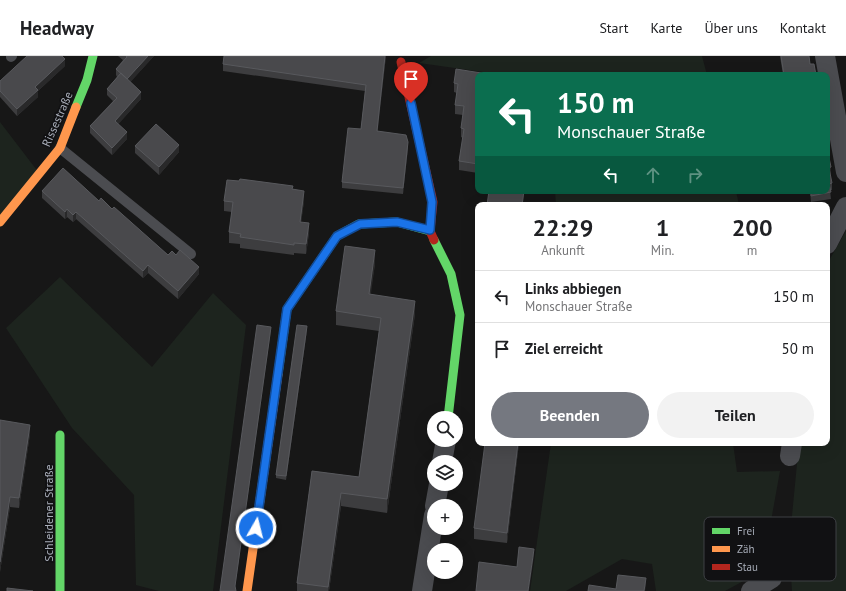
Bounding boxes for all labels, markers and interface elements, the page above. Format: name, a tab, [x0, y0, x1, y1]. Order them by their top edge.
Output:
text: Headway	[20, 16, 94, 40]
text: Start	[599, 19, 628, 37]
text: Karte	[650, 19, 682, 37]
text: Über uns	[704, 19, 758, 37]
text: Kontakt	[780, 19, 826, 37]
pin	[394, 62, 428, 103]
icon: arrive	[400, 68, 422, 90]
text: 150 m	[557, 84, 634, 121]
icon: left	[491, 88, 543, 140]
street label: Rissestraße	[38, 89, 76, 149]
text: Monschauer Straße	[557, 120, 705, 143]
icon: left	[600, 164, 622, 186]
icon: ahead	[642, 164, 664, 186]
icon: right	[684, 164, 706, 186]
text: 22:29	[532, 212, 593, 243]
text: 1	[656, 212, 669, 243]
text: 200	[732, 212, 773, 243]
text: Ankunft	[541, 242, 585, 259]
text: Min.	[651, 242, 674, 259]
text: m	[747, 242, 757, 259]
text: Links abbiegen	[525, 279, 621, 298]
icon: left	[491, 286, 513, 308]
text: 150 m	[773, 287, 814, 306]
text: Monschauer Straße	[525, 298, 632, 315]
icon: arrive	[491, 338, 513, 360]
text: Ziel erreicht	[525, 339, 603, 358]
text: 50 m	[781, 339, 814, 358]
button: Beenden	[491, 392, 649, 438]
button: Teilen	[657, 392, 814, 438]
map controls	[427, 411, 463, 579]
button: search	[427, 411, 463, 447]
button: layers	[427, 455, 463, 491]
street label: Schleidener Straße	[41, 464, 56, 562]
button: +	[427, 499, 463, 535]
position arrow	[235, 507, 277, 549]
legend	[704, 517, 836, 581]
text: Frei	[737, 524, 755, 538]
text: Zäh	[737, 542, 754, 556]
button: −	[427, 543, 463, 579]
text: Stau	[737, 560, 758, 574]

